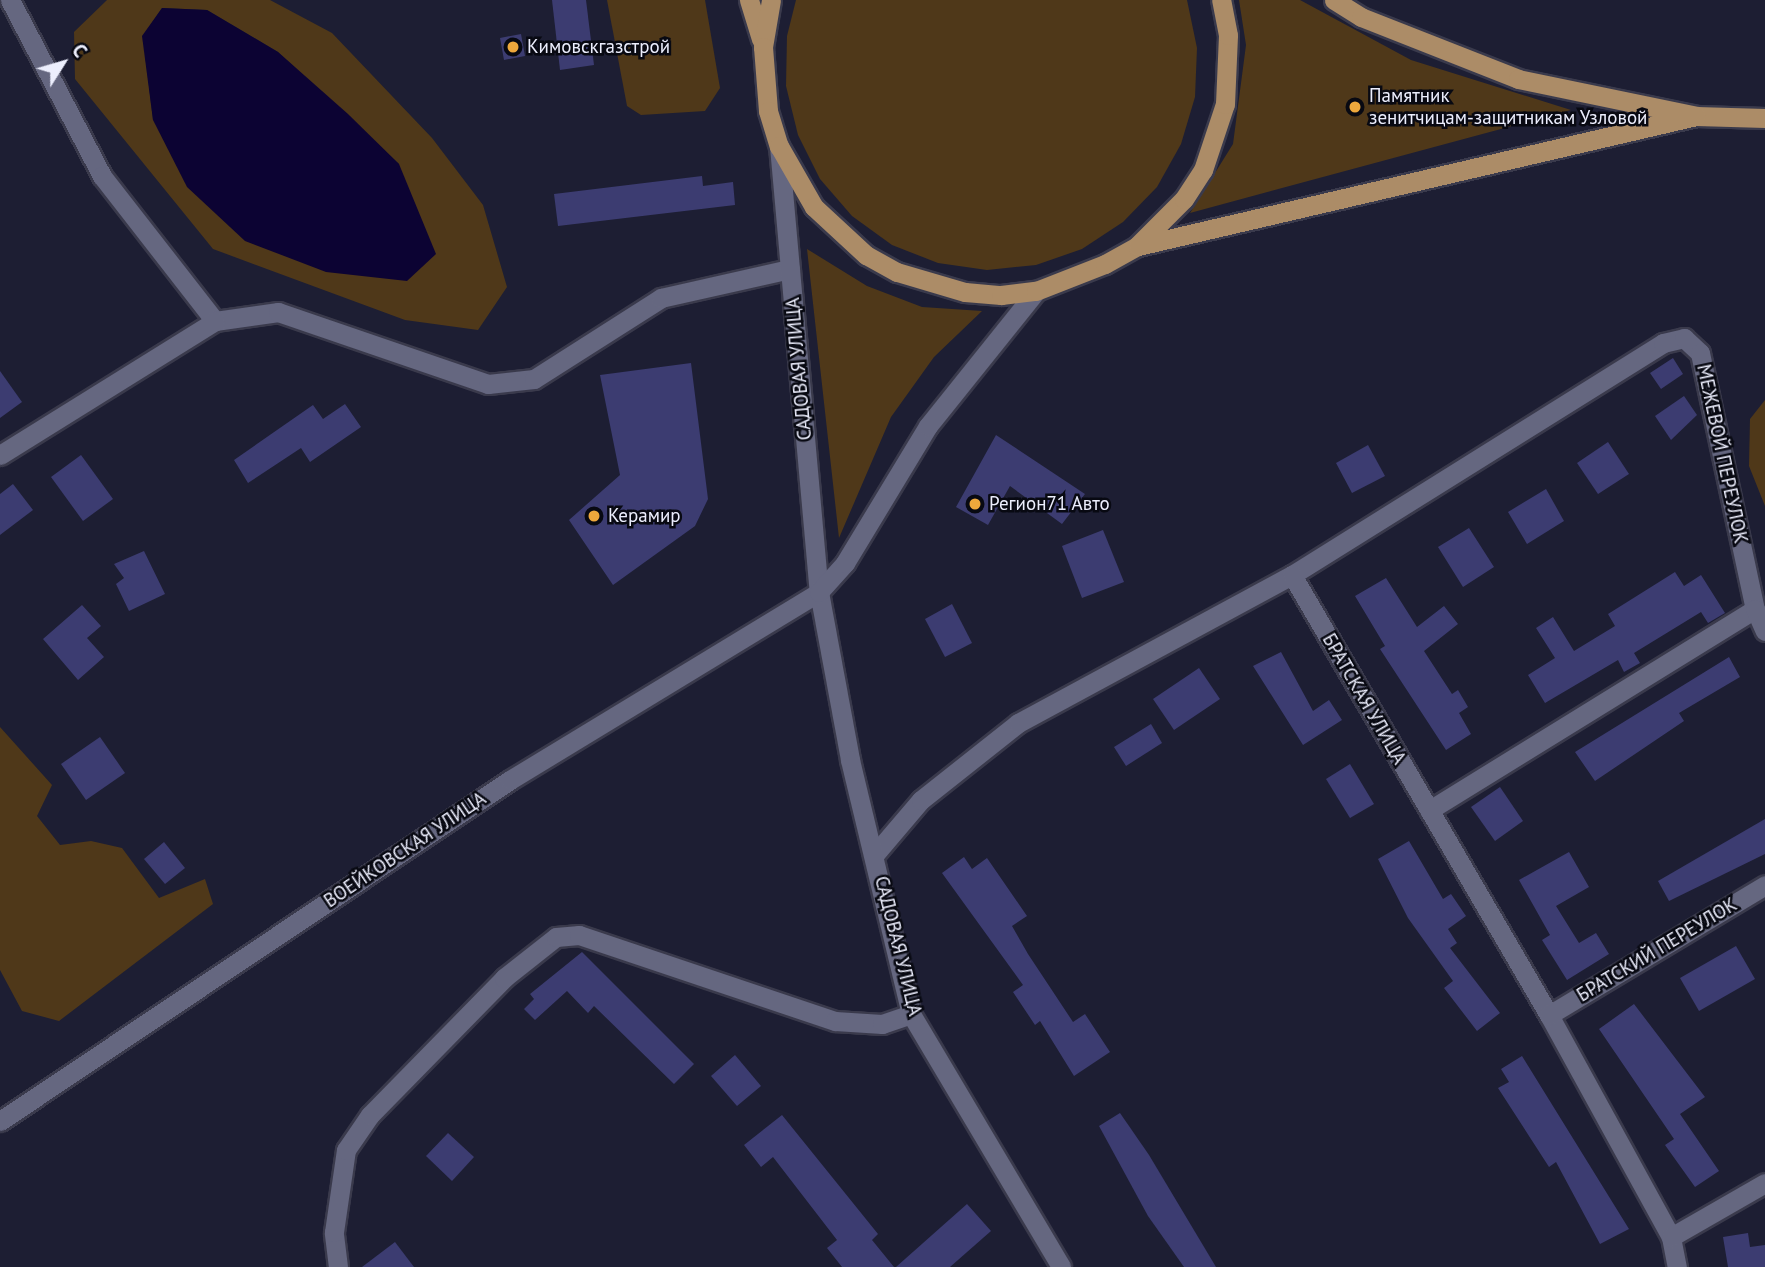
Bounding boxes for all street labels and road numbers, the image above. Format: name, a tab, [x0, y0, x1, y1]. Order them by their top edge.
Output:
street label: САДОВАЯ УЛИЦА	[781, 296, 817, 442]
street label: МЕЖЕВОЙ ПЕРЕУЛОК	[1692, 362, 1752, 546]
street label: БРАТСКАЯ УЛИЦА	[1317, 629, 1411, 769]
street label: ВОЕЙКОВСКАЯ УЛИЦА	[320, 787, 490, 913]
street label: САДОВАЯ УЛИЦА	[870, 874, 926, 1018]
street label: БРАТСКИЙ ПЕРЕУЛОК	[1573, 893, 1741, 1007]

